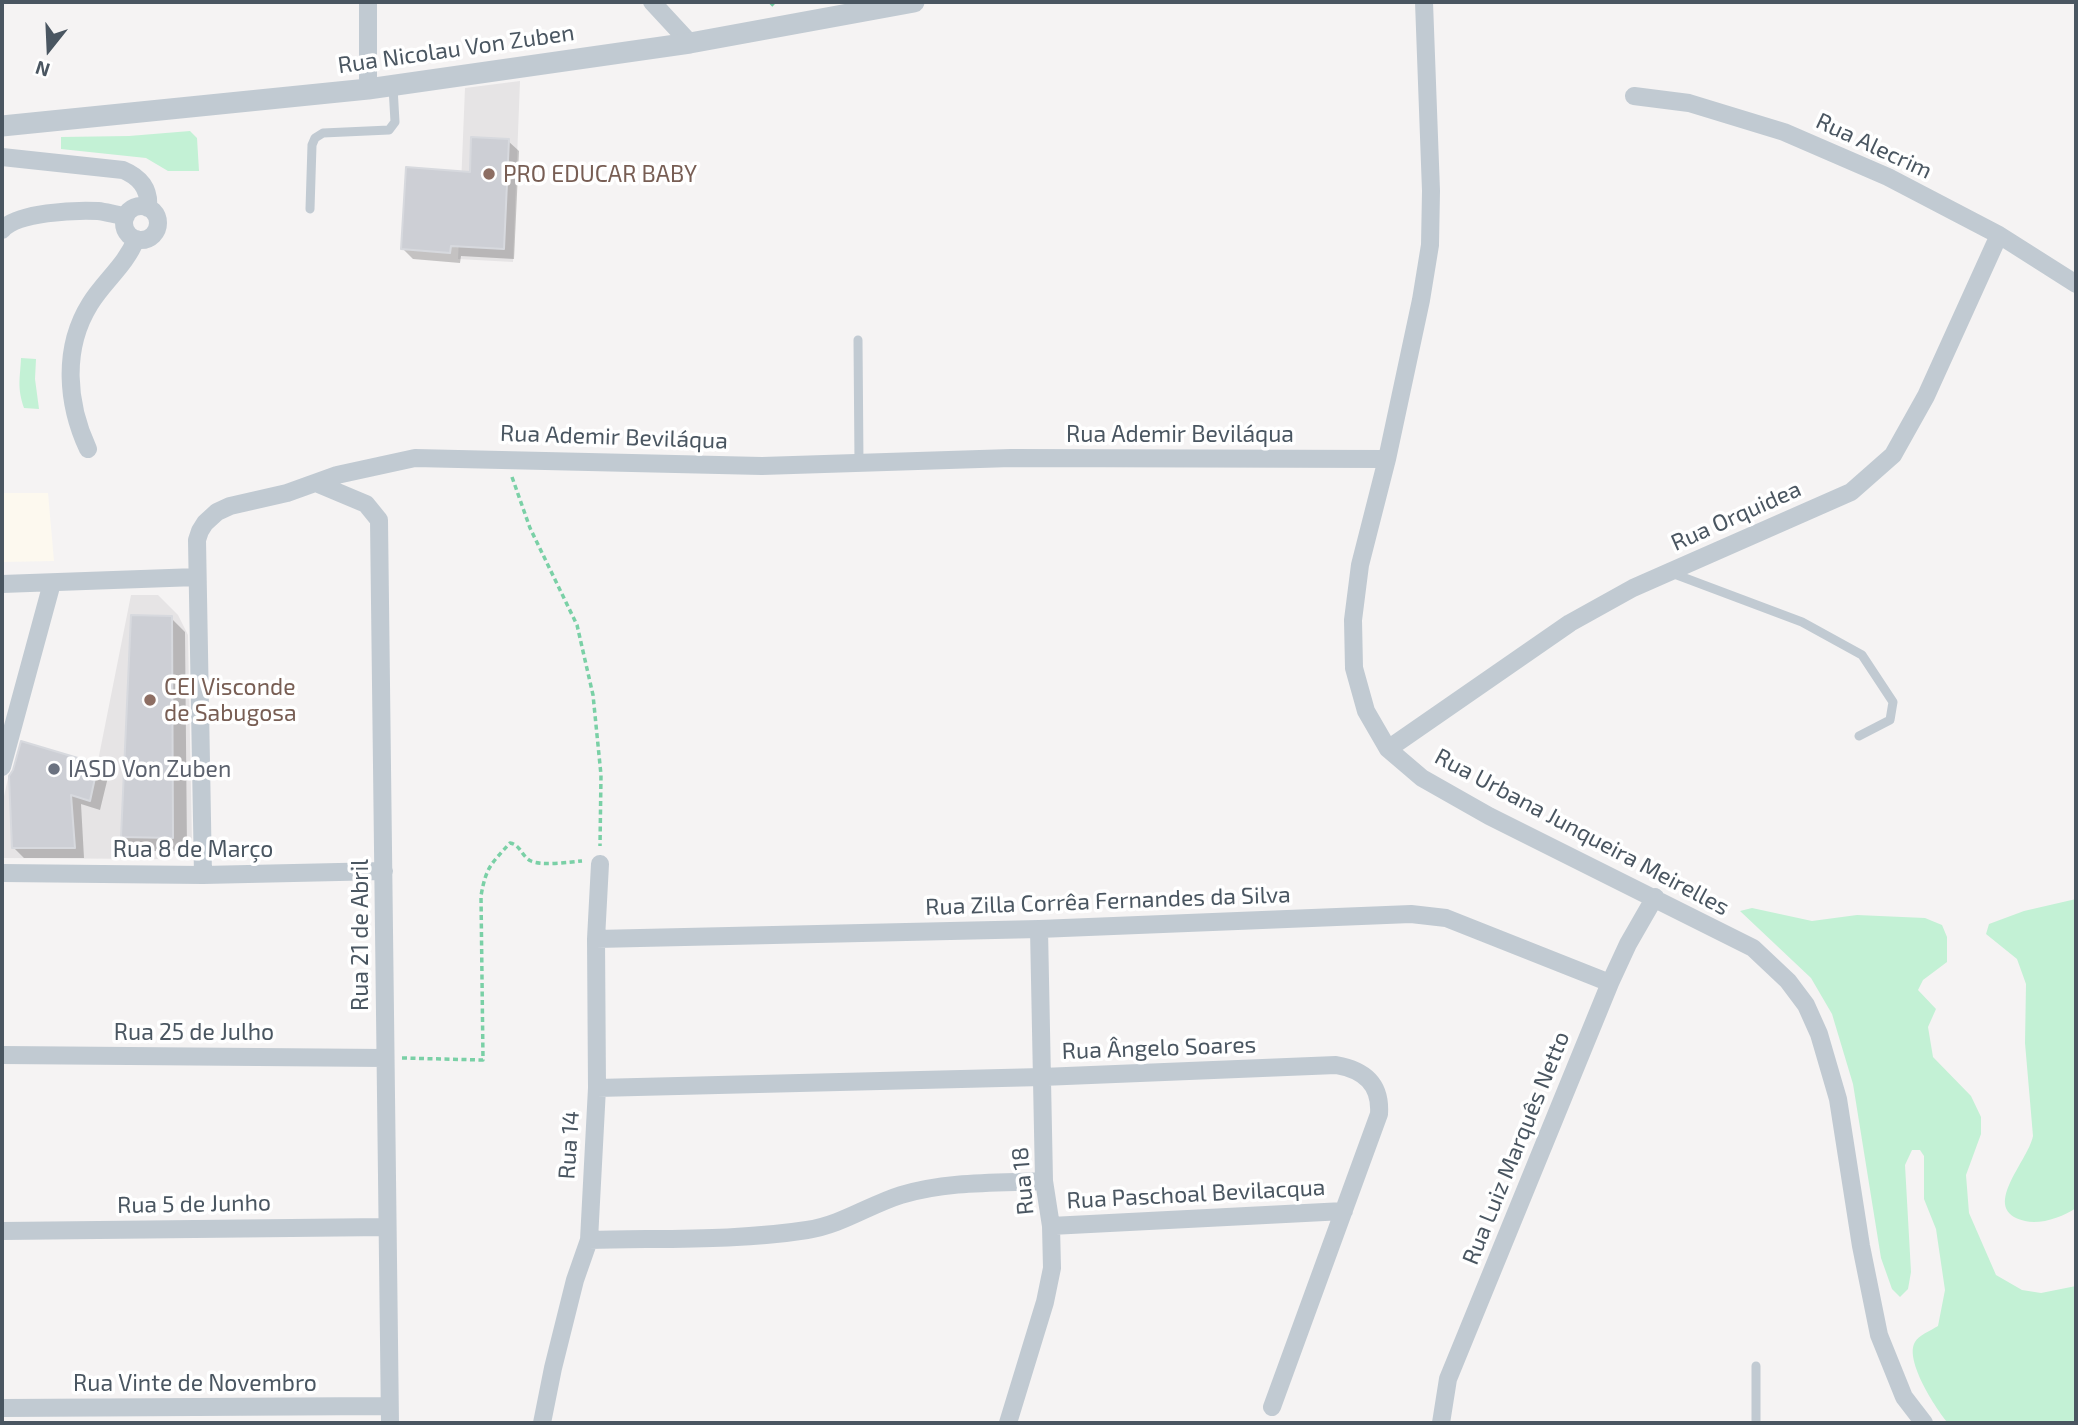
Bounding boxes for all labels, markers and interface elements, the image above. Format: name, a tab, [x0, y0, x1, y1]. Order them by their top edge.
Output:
north arrow	[14, 14, 84, 84]
street label: Rua Nicolau Von Zuben	[336, 19, 576, 79]
text: N	[32, 56, 52, 83]
street label: Rua Alecrim	[1812, 107, 1936, 185]
place label: PRO EDUCAR BABY	[503, 160, 697, 188]
marker: PRO EDUCAR BABY	[481, 166, 497, 182]
street label: Rua Ademir Beviláqua	[500, 419, 728, 455]
street label: Rua Ademir Beviláqua	[1066, 420, 1294, 448]
street label: Rua Orquidea	[1667, 475, 1805, 557]
place label: CEI Visconde de Sabugosa	[164, 673, 297, 727]
marker: CEI Visconde de Sabugosa	[142, 692, 158, 708]
street label: Rua Urbana Junqueira Meirelles	[1430, 743, 1734, 921]
place label: IASD Von Zuben	[68, 755, 231, 783]
marker: IASD Von Zuben	[46, 761, 62, 777]
street label: Rua 8 de Março	[113, 835, 273, 863]
street label: Rua 21 de Abril	[346, 859, 374, 1011]
street label: Rua Zilla Corrêa Fernandes da Silva	[925, 881, 1291, 921]
street label: Rua 25 de Julho	[114, 1018, 274, 1046]
street label: Rua Luiz Marquês Netto	[1457, 1027, 1575, 1269]
street label: Rua Ângelo Soares	[1061, 1031, 1257, 1065]
street label: Rua 14	[553, 1110, 585, 1180]
street label: Rua 18	[1006, 1146, 1040, 1216]
street label: Rua Paschoal Bevilacqua	[1066, 1173, 1326, 1215]
street label: Rua 5 de Junho	[117, 1189, 271, 1219]
street label: Rua Vinte de Novembro	[73, 1369, 317, 1397]

